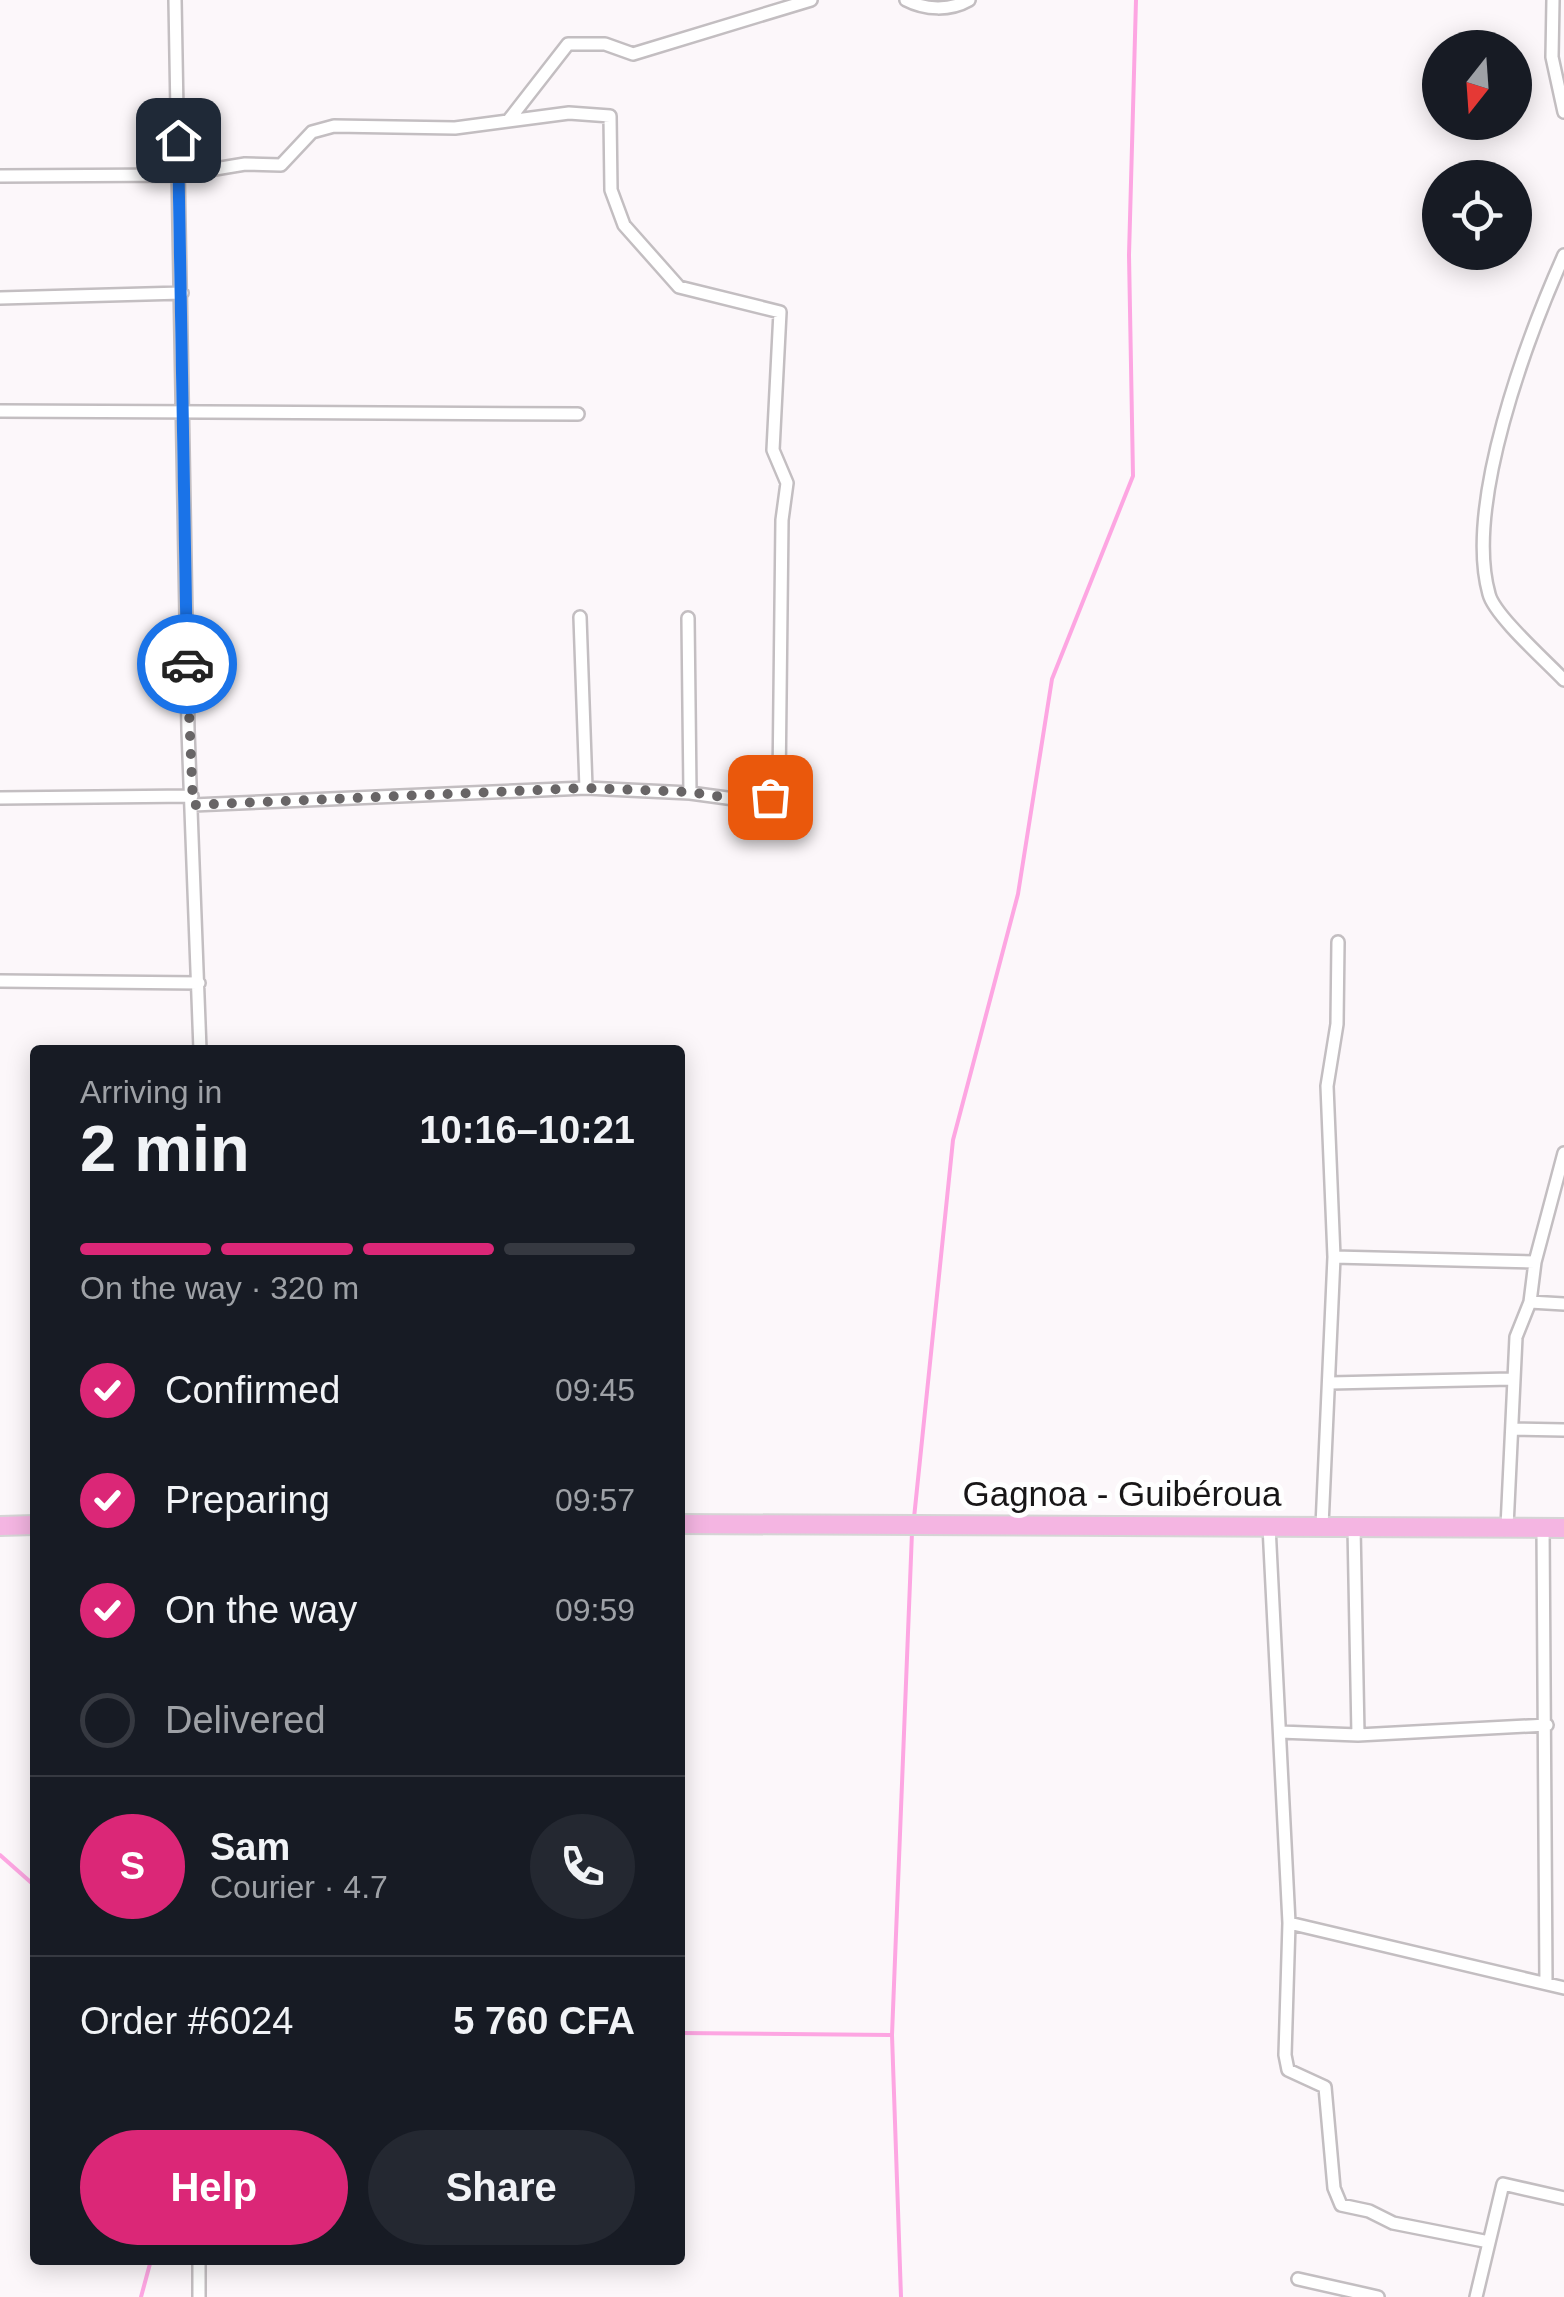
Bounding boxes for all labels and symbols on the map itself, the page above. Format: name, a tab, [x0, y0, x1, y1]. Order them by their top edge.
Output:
north arrow	[1422, 30, 1532, 140]
pin	[136, 98, 221, 183]
courier	[137, 614, 237, 714]
pin	[728, 755, 813, 840]
street label: Gagnoa - Guibéroua	[962, 1474, 1282, 1513]

